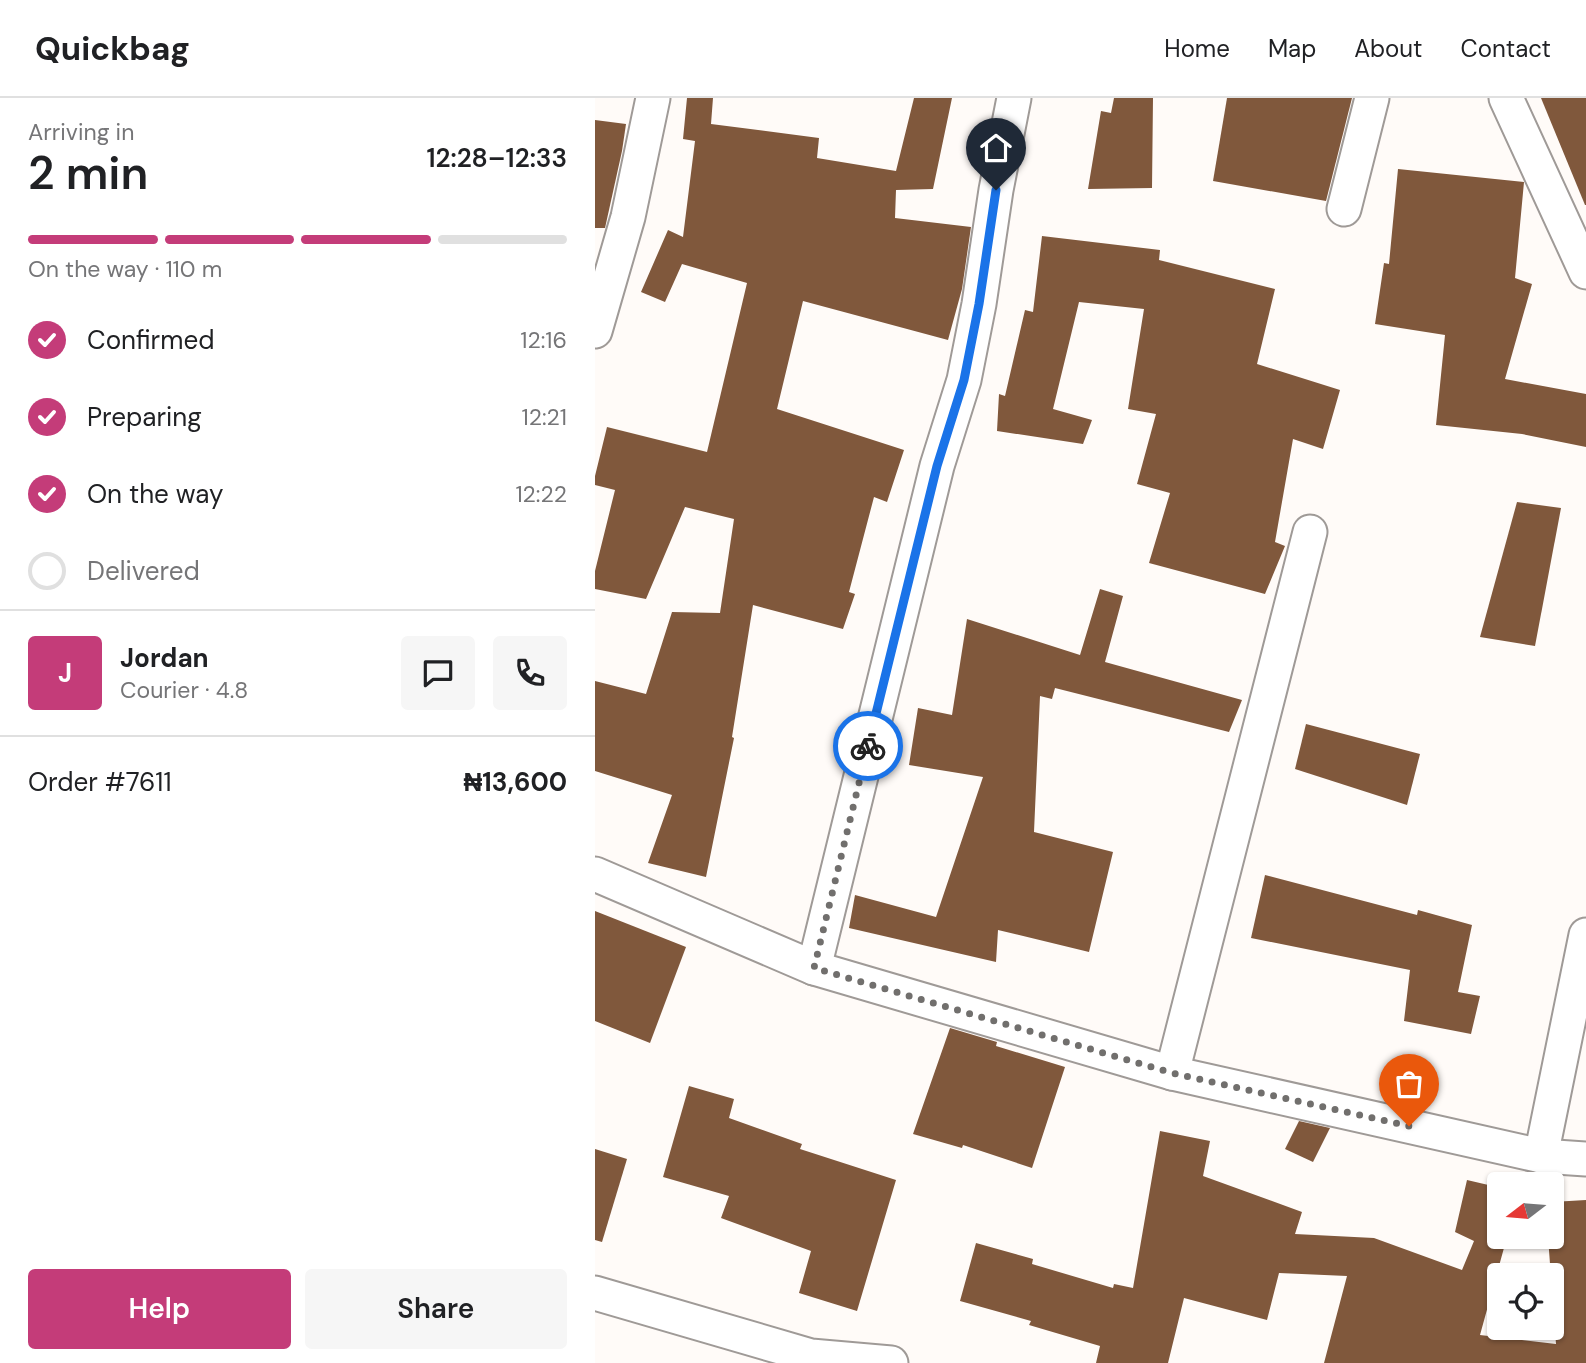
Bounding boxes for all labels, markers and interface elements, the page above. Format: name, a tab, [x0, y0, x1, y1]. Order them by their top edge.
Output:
text: Quickbag	[35, 27, 190, 70]
text: Home	[1164, 33, 1230, 64]
text: Map	[1268, 33, 1316, 64]
text: About	[1354, 33, 1423, 64]
text: Contact	[1461, 33, 1551, 64]
text: Arriving in	[28, 117, 134, 147]
pin	[966, 118, 1026, 190]
icon: home	[977, 129, 1015, 167]
text: 12:28–12:33	[426, 141, 567, 175]
text: 2 min	[28, 143, 148, 203]
text: On the way · 110 m	[28, 254, 222, 284]
icon: check	[28, 321, 66, 359]
text: Confirmed	[87, 323, 214, 357]
text: 12:16	[520, 325, 567, 355]
icon: check	[28, 398, 66, 436]
text: Preparing	[87, 400, 202, 434]
text: 12:21	[522, 402, 567, 432]
icon: check	[28, 475, 66, 513]
text: On the way	[87, 477, 223, 511]
text: 12:22	[515, 479, 567, 509]
text: Delivered	[87, 554, 200, 588]
button: chat	[401, 636, 475, 710]
button: phone	[493, 636, 567, 710]
text: Jordan	[120, 641, 209, 675]
text: J	[58, 656, 72, 690]
text: Courier · 4.8	[120, 675, 248, 705]
courier	[833, 711, 903, 781]
icon: bike	[849, 727, 887, 765]
text: Order #7611	[28, 765, 172, 799]
text: ₦13,600	[464, 765, 567, 799]
pin	[1379, 1054, 1439, 1126]
icon: bag	[1390, 1065, 1428, 1103]
north arrow	[1487, 1172, 1565, 1250]
map controls	[1487, 1172, 1564, 1340]
button: locate	[1487, 1263, 1564, 1340]
button: Help	[28, 1269, 291, 1349]
button: Share	[305, 1269, 567, 1349]

